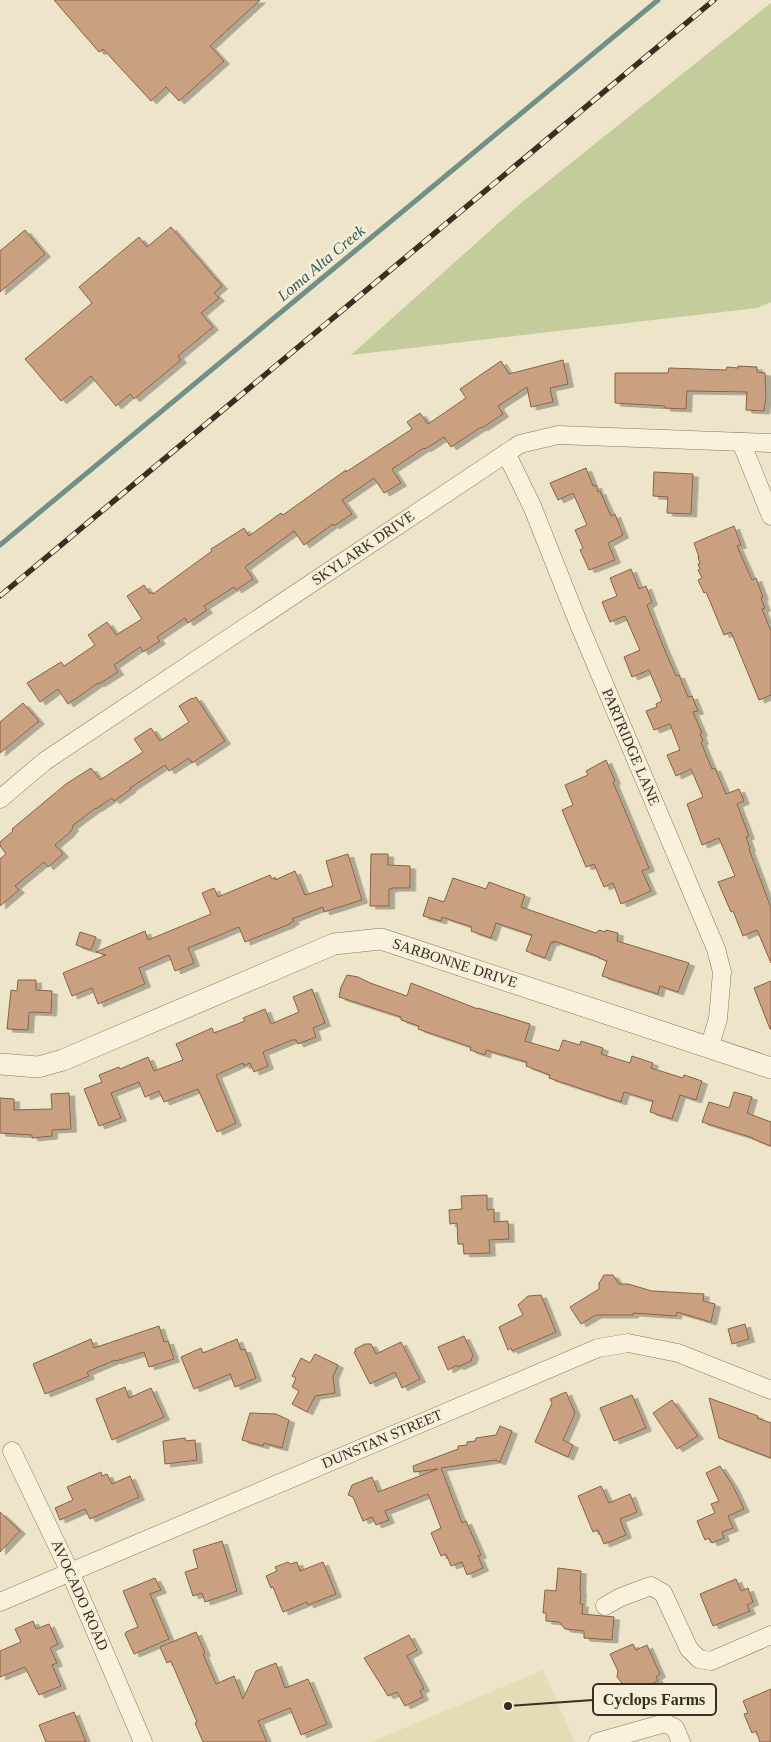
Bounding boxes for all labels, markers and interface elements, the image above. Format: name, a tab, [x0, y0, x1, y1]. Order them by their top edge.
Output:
water label: Loma Alta Creek	[273, 221, 369, 305]
street label: SKYLARK DRIVE	[309, 508, 417, 588]
street label: PARTRIDGE LANE	[599, 686, 663, 808]
street label: SARBONNE DRIVE	[391, 935, 519, 991]
street label: DUNSTAN STREET	[319, 1406, 445, 1472]
street label: AVOCADO ROAD	[48, 1537, 112, 1653]
callout: Cyclops Farms	[593, 1684, 716, 1715]
text: Cyclops Farms	[603, 1691, 705, 1709]

